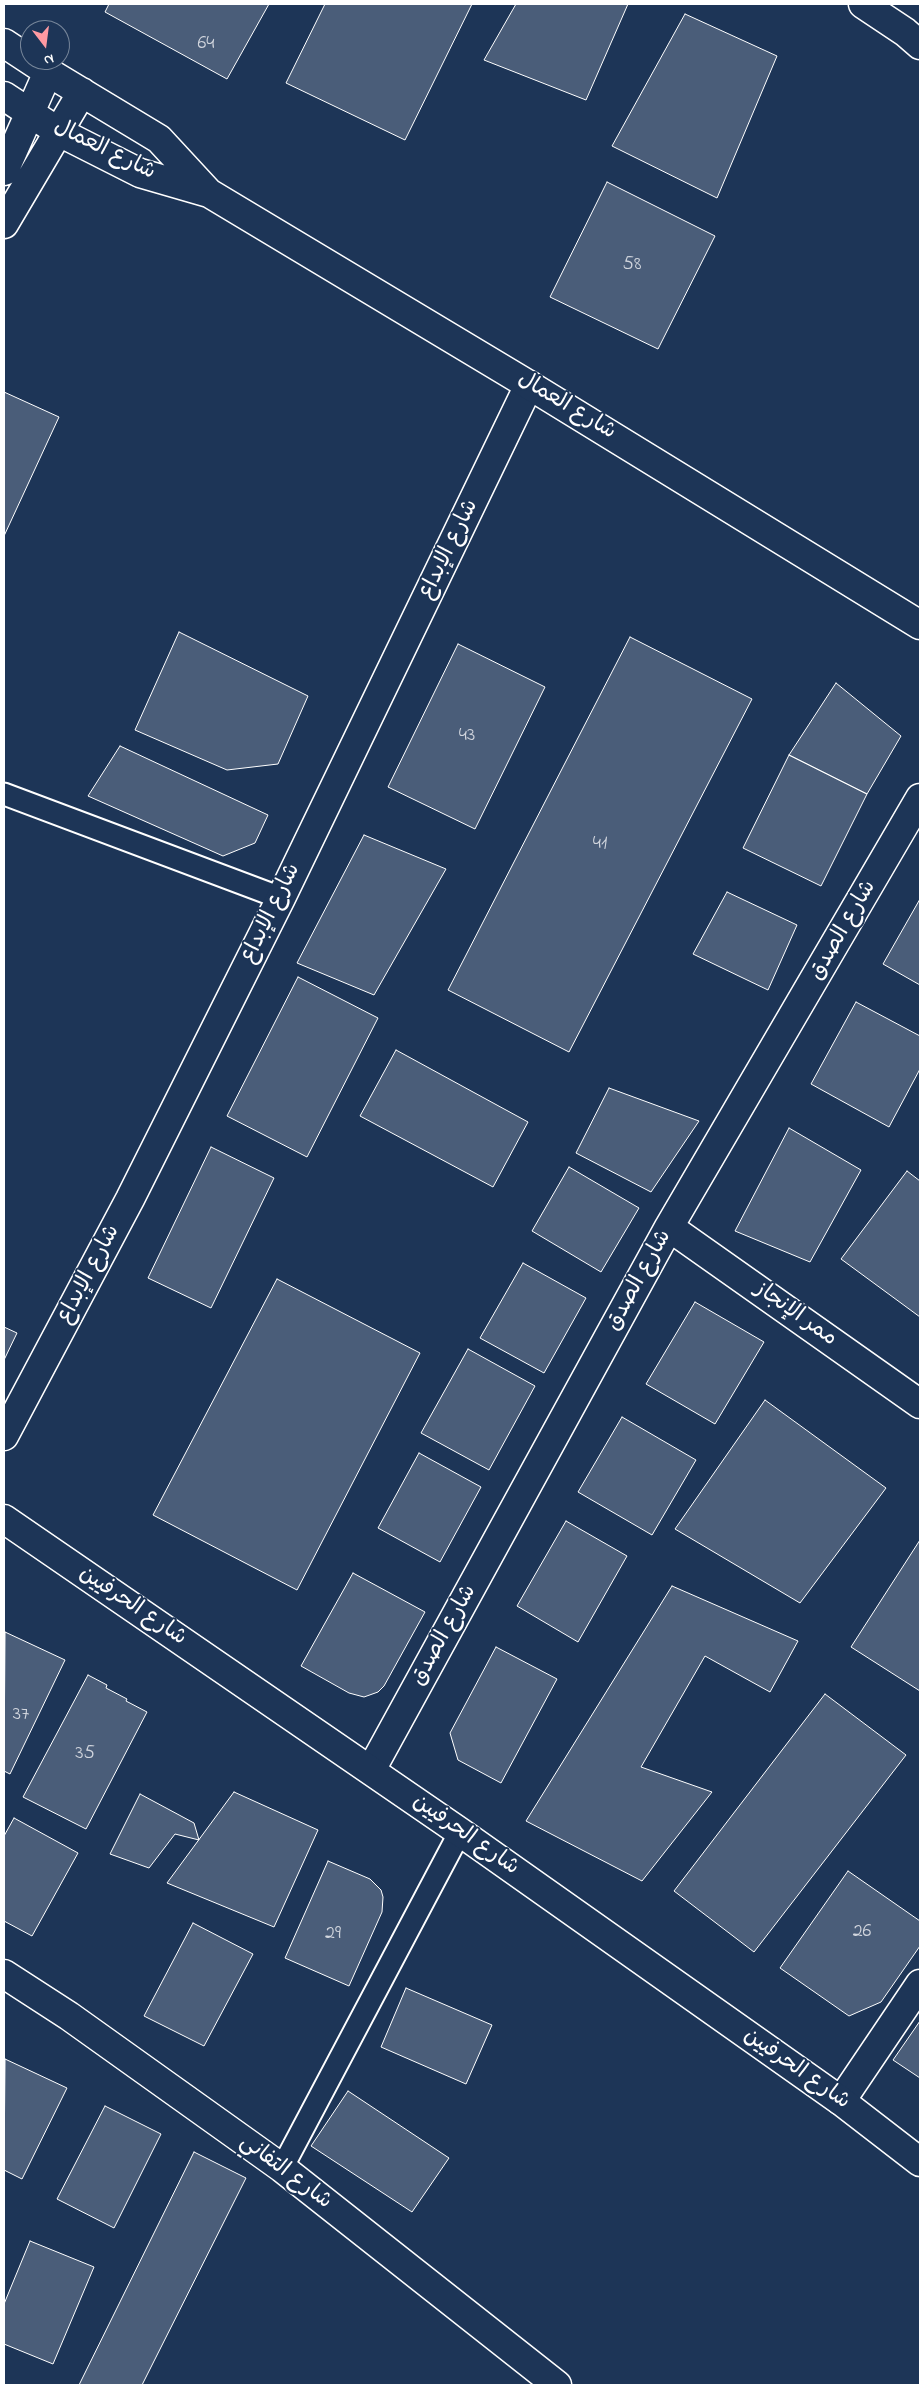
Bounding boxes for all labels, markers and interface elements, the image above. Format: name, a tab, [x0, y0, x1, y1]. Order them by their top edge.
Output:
north arrow	[20, 20, 70, 70]
house number: 64	[197, 33, 215, 57]
text: N	[41, 48, 56, 70]
street label: شارع العمال	[49, 115, 159, 187]
house number: 58	[623, 254, 641, 278]
street label: شارع العمال	[512, 367, 620, 447]
street label: شارع الإبداع	[414, 496, 486, 604]
house number: 43	[459, 725, 475, 749]
house number: 41	[593, 833, 607, 857]
street label: شارع الإبداع	[236, 860, 308, 968]
street label: شارع الصدق	[805, 876, 883, 986]
street label: شارع الإبداع	[53, 1221, 127, 1329]
street label: شارع الصدق	[602, 1226, 678, 1336]
street label: ممر الإنجاز	[749, 1277, 841, 1353]
street label: شارع الحرفيين	[73, 1561, 191, 1653]
street label: شارع الصدق	[407, 1581, 483, 1691]
house number: 37	[13, 1704, 29, 1728]
house number: 35	[75, 1743, 95, 1767]
street label: شارع الحرفيين	[407, 1790, 523, 1882]
house number: 26	[853, 1921, 871, 1945]
house number: 29	[325, 1923, 341, 1947]
street label: شارع الحرفيين	[738, 2024, 854, 2116]
street label: شارع التفاني	[234, 2130, 336, 2216]

